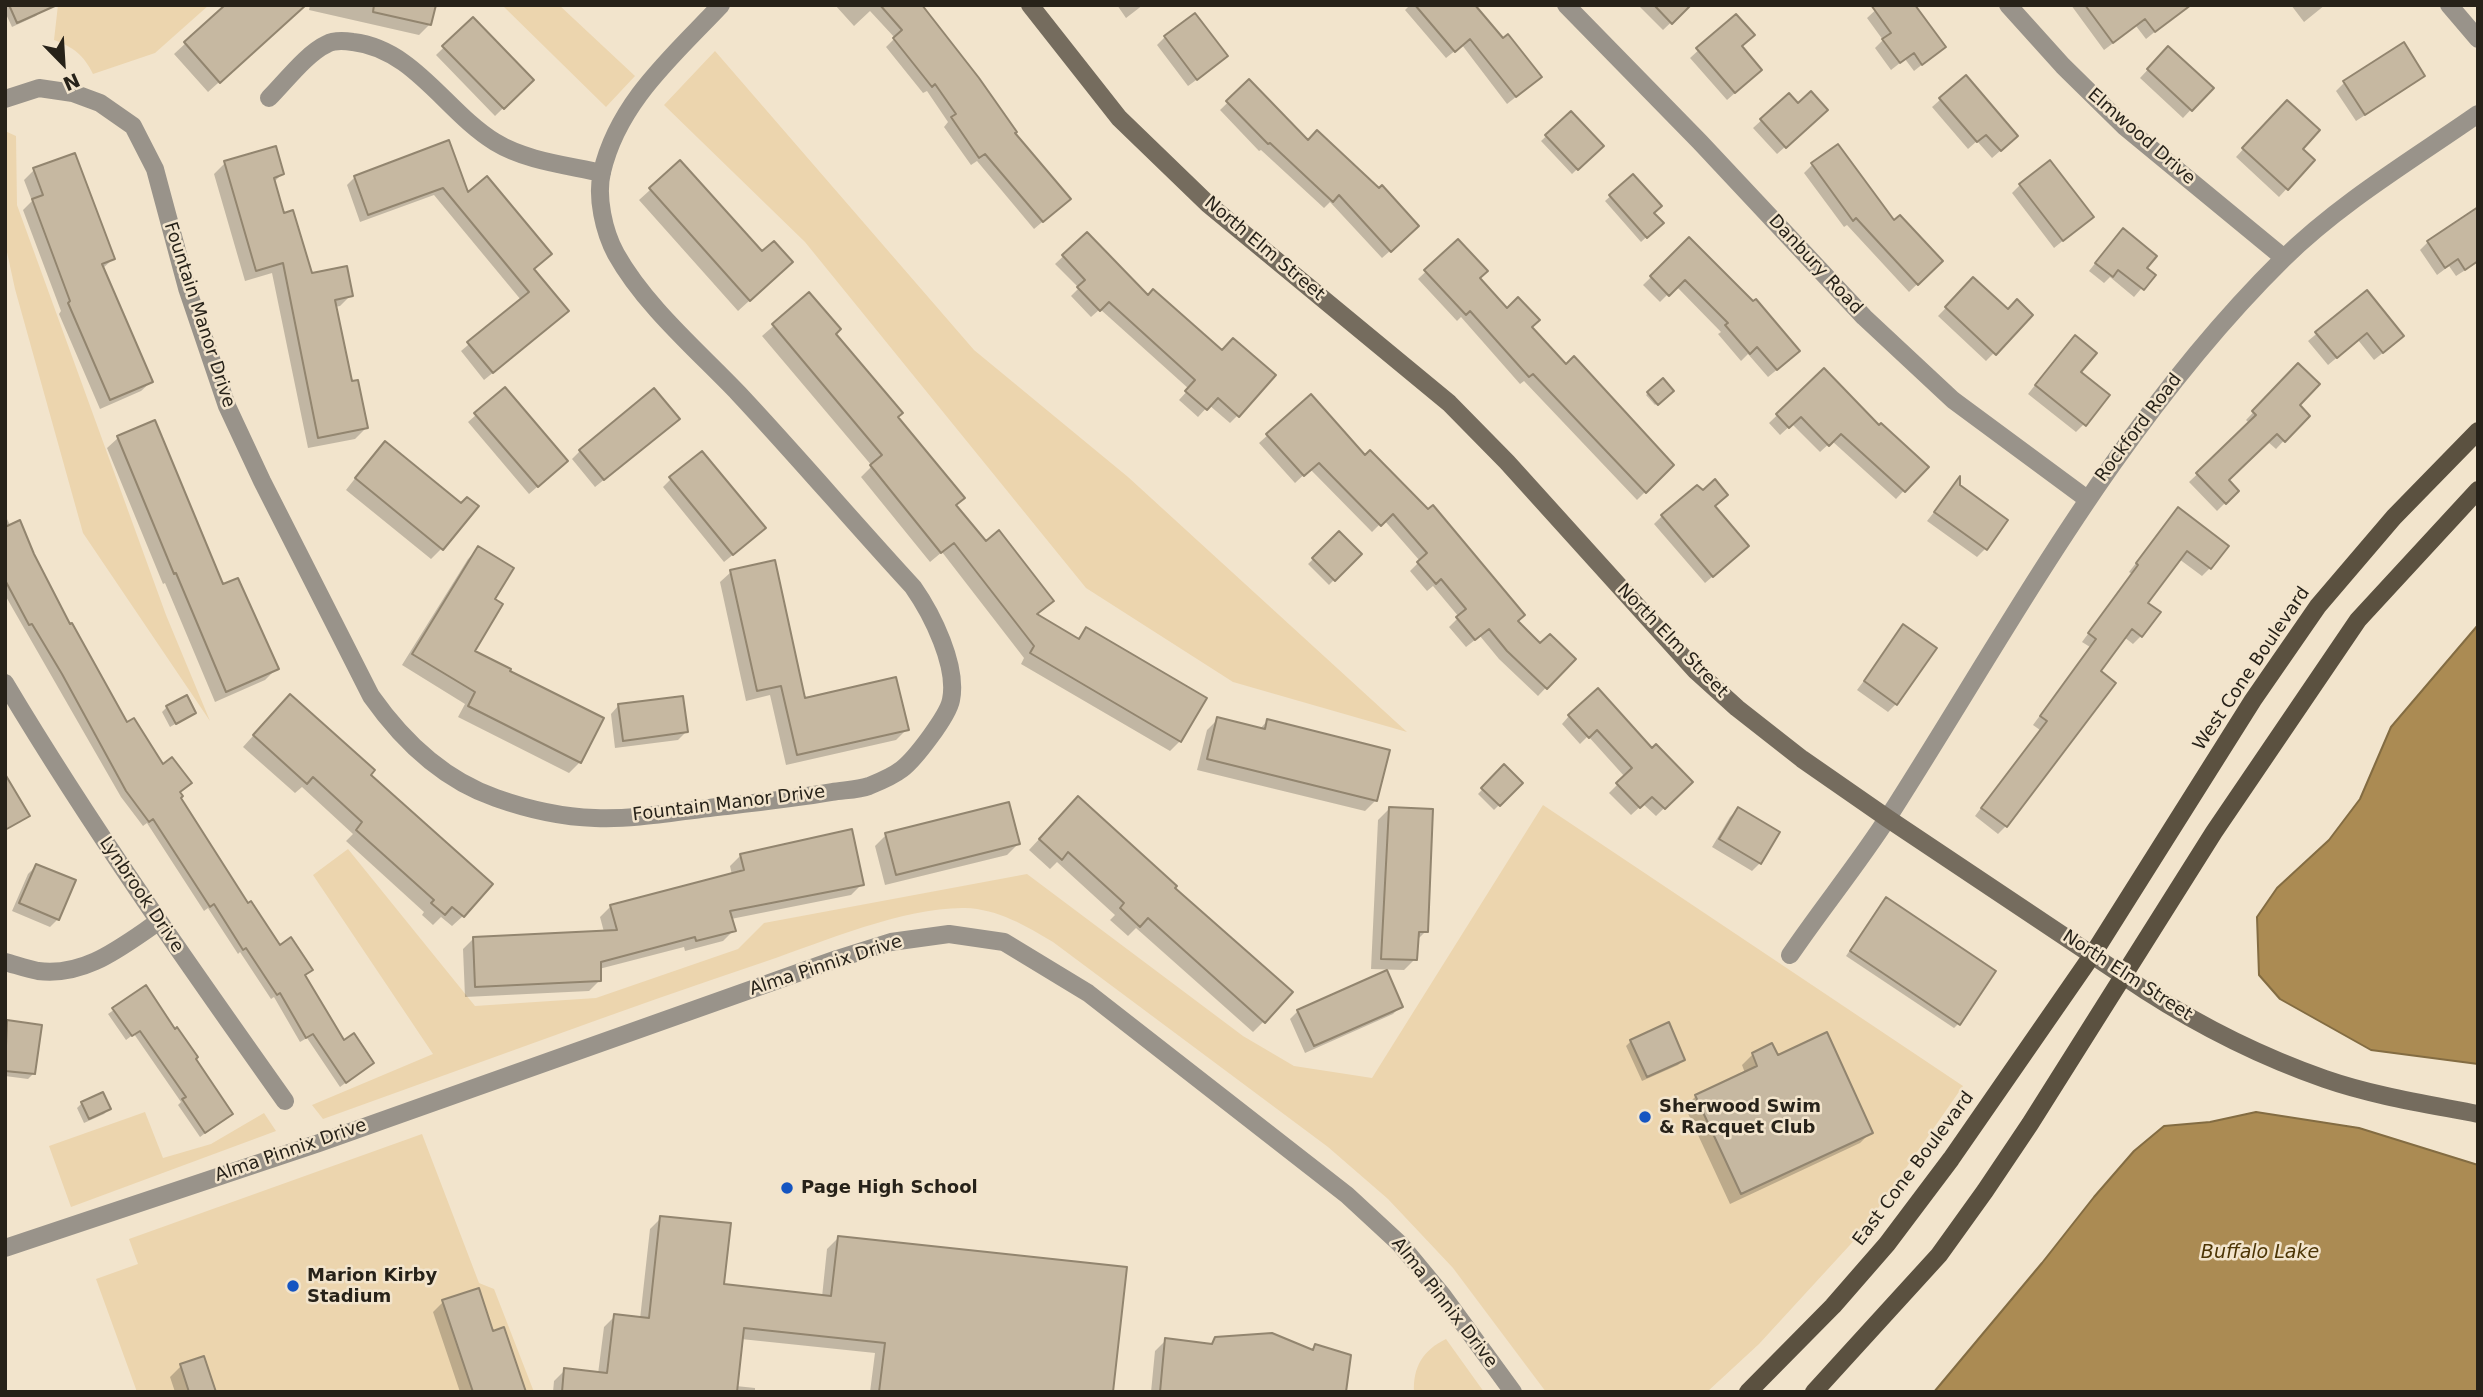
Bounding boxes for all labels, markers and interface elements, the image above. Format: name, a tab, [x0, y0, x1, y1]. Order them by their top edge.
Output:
north arrow	[28, 28, 98, 98]
text: N	[60, 69, 83, 95]
street label: Elmwood Drive	[2083, 84, 2199, 190]
street label: North Elm Street	[1199, 192, 1329, 306]
street label: Danbury Road	[1763, 211, 1867, 319]
street label: Fountain Manor Drive	[159, 219, 239, 411]
street label: Rockford Road	[2091, 370, 2187, 486]
street label: North Elm Street	[1612, 579, 1732, 703]
street label: West Cone Boulevard	[2189, 583, 2315, 755]
street label: Fountain Manor Drive	[631, 781, 827, 827]
street label: Lynbrook Drive	[94, 833, 188, 957]
street label: North Elm Street	[2058, 926, 2196, 1026]
street label: Alma Pinnix Drive	[747, 931, 905, 1001]
street label: East Cone Boulevard	[1849, 1088, 1979, 1250]
place label: Sherwood Swim & Racquet Club	[1659, 1096, 1821, 1138]
marker: Sherwood Swim & Racquet Club	[1637, 1109, 1653, 1125]
street label: Alma Pinnix Drive	[212, 1115, 370, 1187]
place label: Page High School	[801, 1177, 978, 1199]
marker: Page High School	[779, 1180, 795, 1196]
street label: Alma Pinnix Drive	[1386, 1234, 1502, 1372]
water label: Buffalo Lake	[2201, 1242, 2319, 1264]
place label: Marion Kirby Stadium	[307, 1265, 437, 1308]
marker: Marion Kirby Stadium	[285, 1278, 301, 1294]

